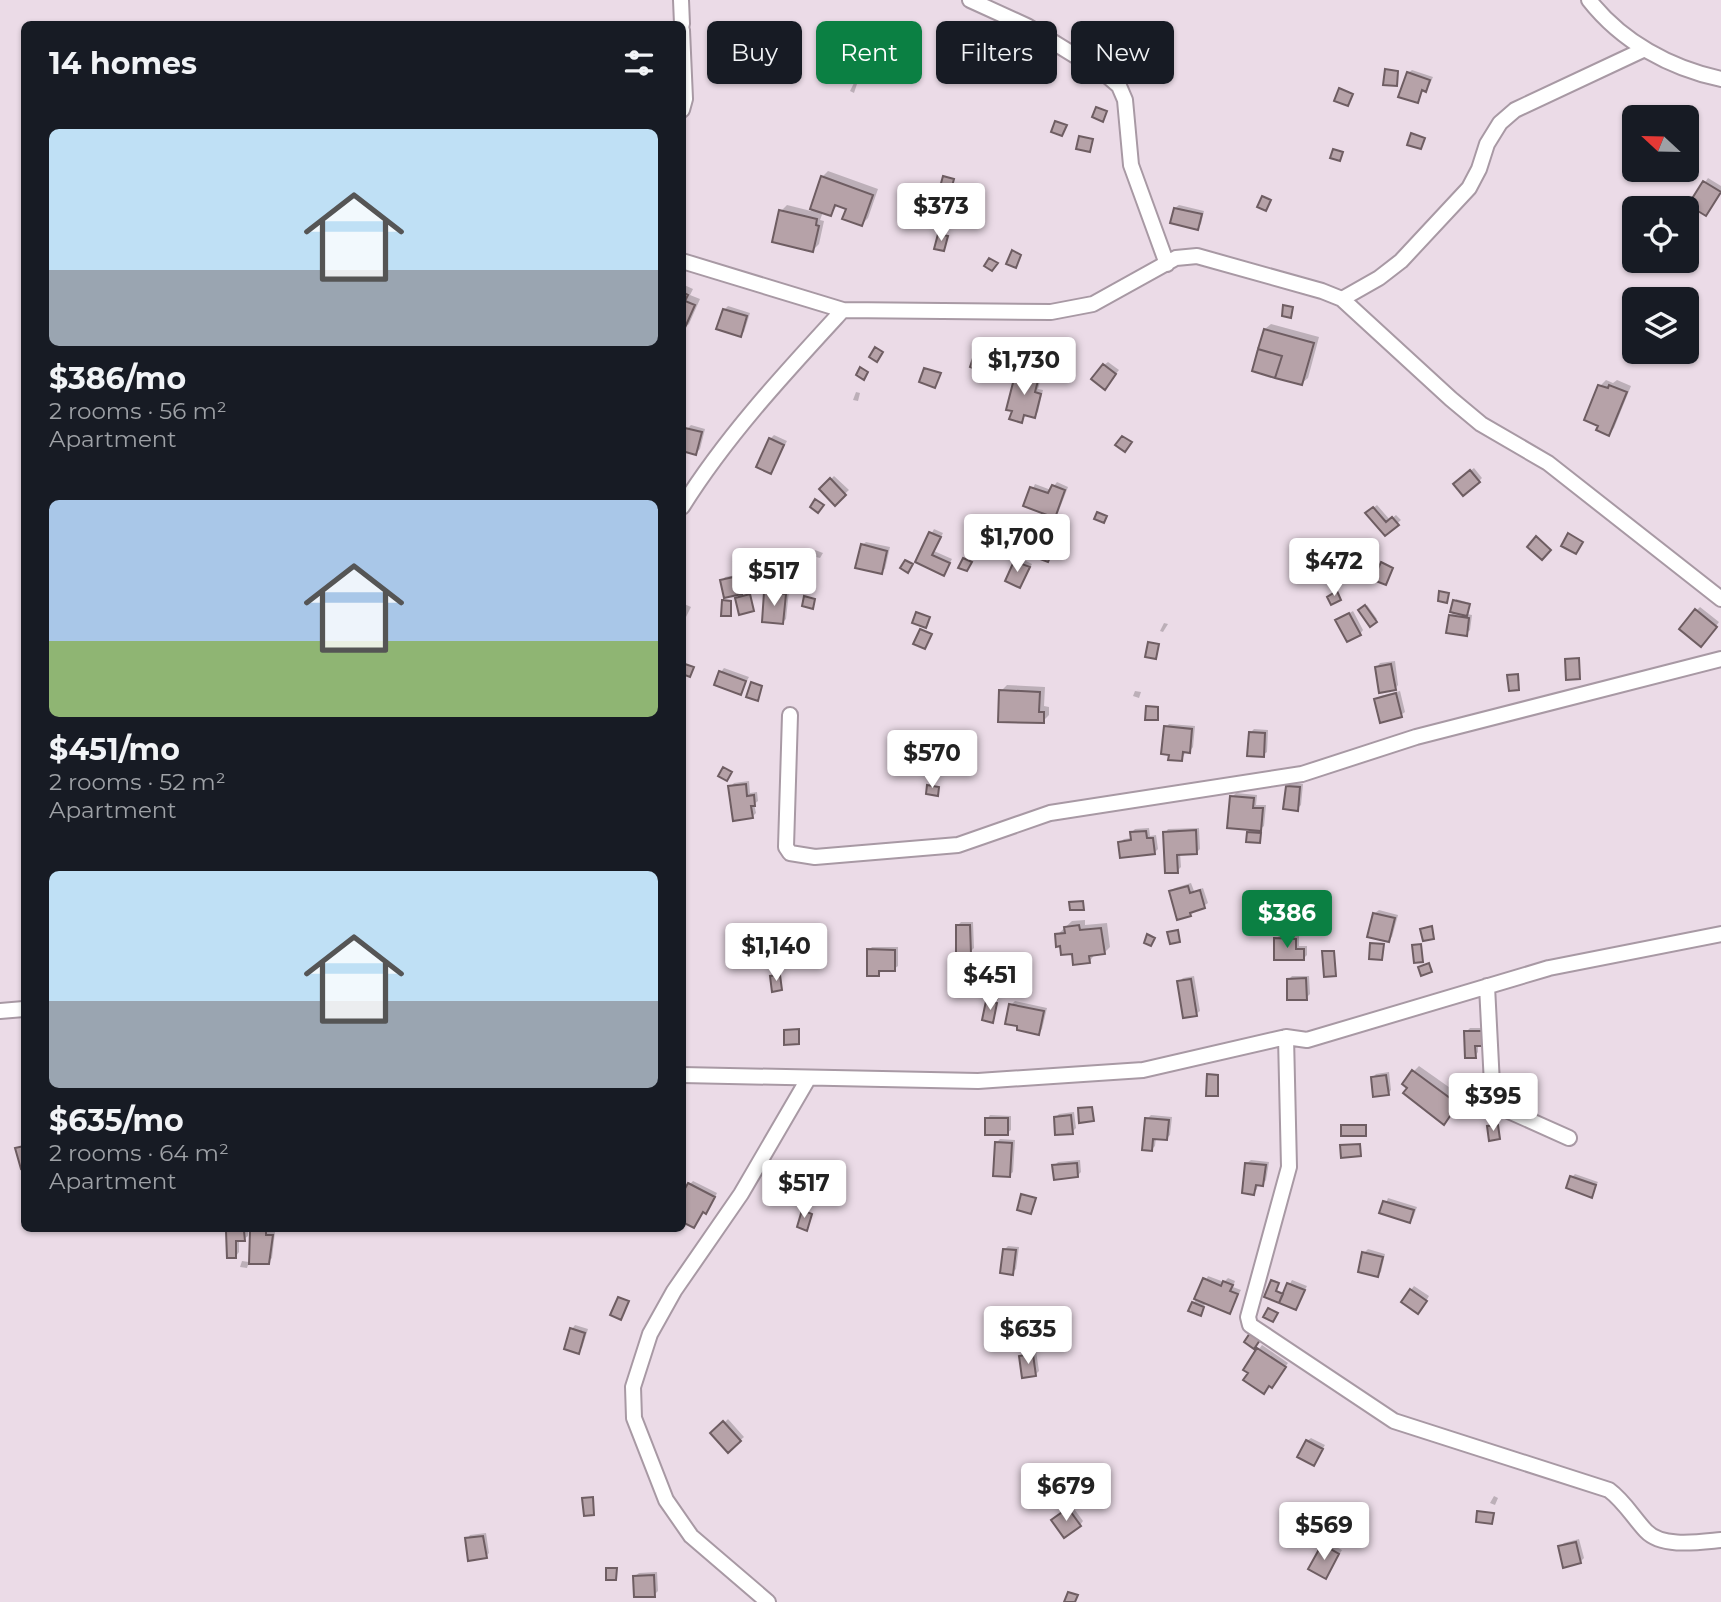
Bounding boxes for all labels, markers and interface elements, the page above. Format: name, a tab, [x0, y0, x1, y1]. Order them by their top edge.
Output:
chip: Buy	[707, 21, 802, 84]
chip: Rent	[816, 21, 922, 84]
chip: Filters	[936, 21, 1057, 84]
chip: New	[1071, 21, 1174, 84]
icon: filters	[620, 44, 658, 82]
text: 14 homes	[49, 45, 197, 82]
north arrow	[1622, 105, 1699, 182]
map controls	[1622, 105, 1699, 364]
icon: home	[291, 174, 417, 300]
pin: $373	[900, 184, 982, 243]
text: $373	[913, 192, 969, 220]
button: locate	[1622, 196, 1699, 273]
button: layers	[1622, 287, 1699, 364]
pin: $1,730	[967, 338, 1081, 397]
text: $1,730	[988, 346, 1060, 374]
text: $386/mo	[49, 360, 186, 397]
text: 2 rooms · 56 m²	[49, 397, 227, 425]
text: Apartment	[49, 425, 177, 453]
pin: $1,700	[960, 514, 1074, 574]
text: $1,700	[980, 523, 1054, 551]
pin: $472	[1293, 538, 1375, 598]
icon: home	[291, 545, 417, 671]
text: $472	[1305, 547, 1363, 575]
pin: $517	[733, 548, 815, 608]
text: $517	[748, 557, 800, 585]
pin: $570	[891, 730, 973, 790]
text: $451/mo	[49, 731, 180, 768]
text: $570	[903, 739, 961, 767]
text: 2 rooms · 52 m²	[49, 768, 226, 796]
text: Apartment	[49, 796, 177, 824]
pin: $386	[1246, 890, 1328, 950]
text: $386	[1258, 899, 1316, 927]
icon: home	[291, 916, 417, 1042]
pin: $1,140	[719, 923, 833, 983]
text: $1,140	[741, 932, 811, 960]
pin: $451	[949, 953, 1031, 1012]
text: $451	[963, 961, 1017, 989]
pin: $395	[1452, 1074, 1534, 1133]
text: $395	[1465, 1082, 1521, 1110]
text: $635/mo	[49, 1102, 184, 1139]
text: 2 rooms · 64 m²	[49, 1139, 229, 1167]
pin: $517	[763, 1160, 845, 1220]
text: Apartment	[49, 1167, 177, 1195]
text: $517	[778, 1169, 830, 1197]
pin: $635	[987, 1306, 1069, 1366]
text: $635	[1000, 1315, 1056, 1343]
pin: $679	[1025, 1464, 1107, 1523]
text: $679	[1037, 1472, 1095, 1500]
pin: $569	[1283, 1502, 1365, 1562]
text: $569	[1295, 1511, 1353, 1539]

